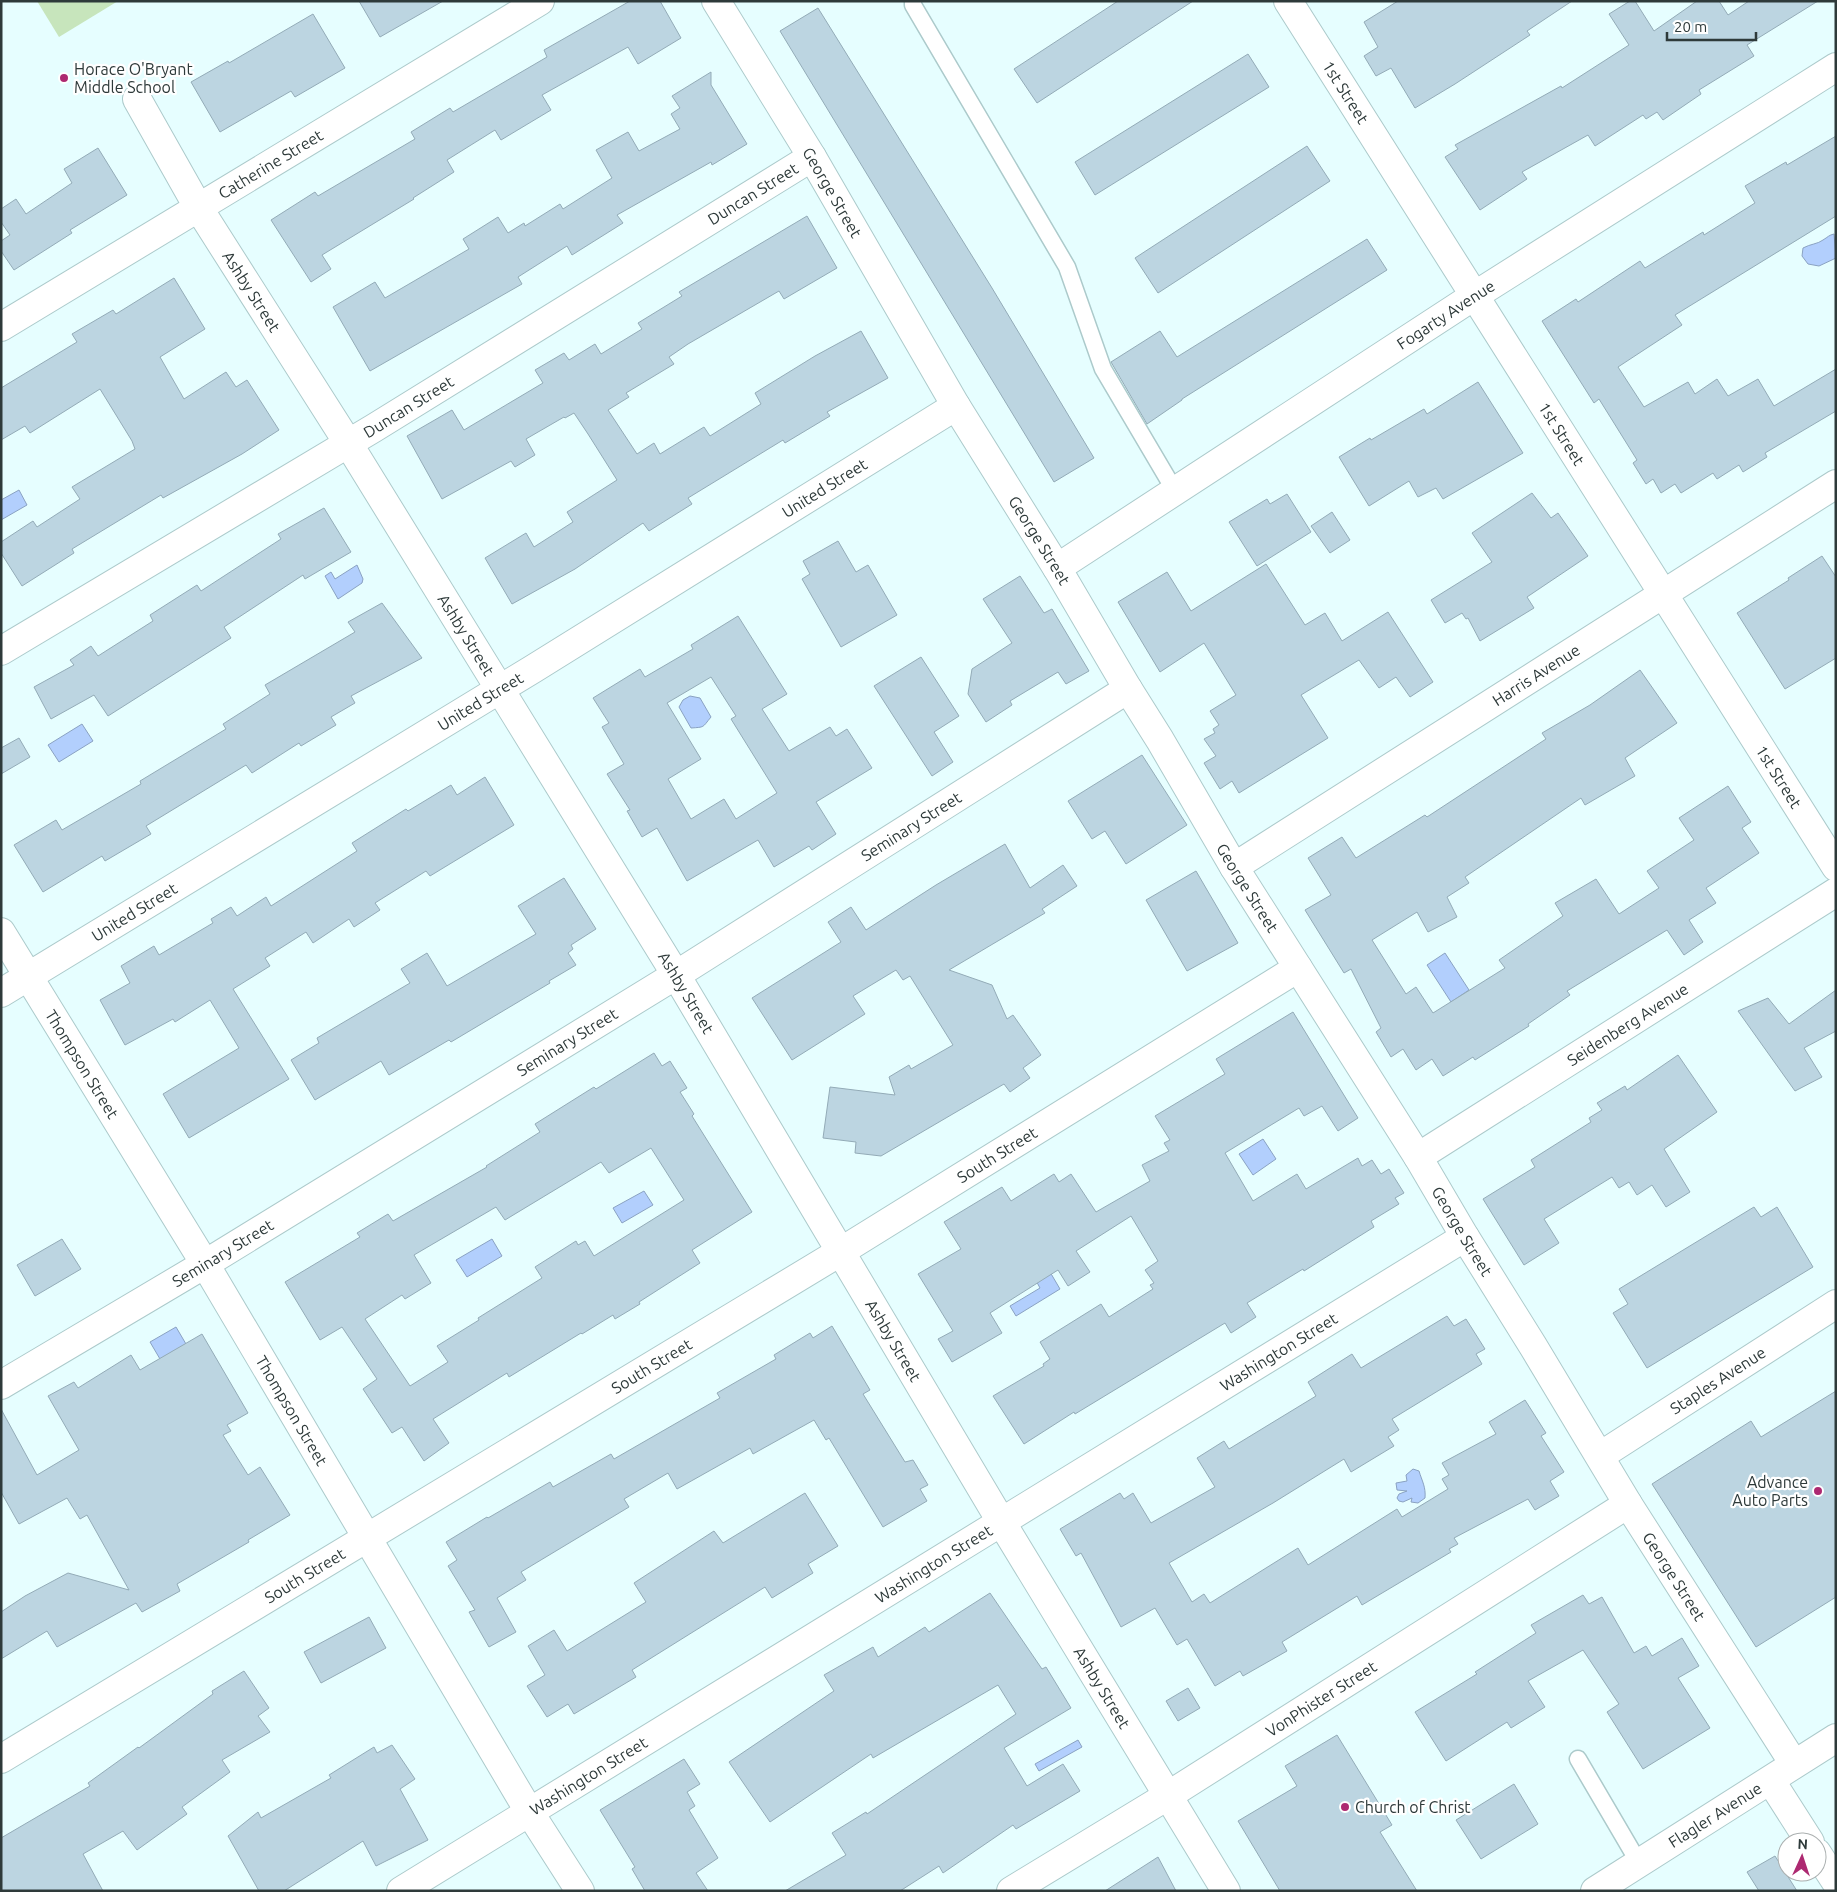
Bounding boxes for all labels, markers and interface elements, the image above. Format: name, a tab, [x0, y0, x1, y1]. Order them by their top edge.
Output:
scale bar	[1667, 10, 1756, 42]
text: 20 m	[1674, 18, 1707, 35]
street label: 1st Street	[1319, 58, 1373, 128]
place label: Horace O'Bryant Middle School	[74, 60, 193, 96]
marker: Horace O'Bryant Middle School	[58, 72, 70, 84]
street label: Catherine Street	[215, 125, 327, 202]
street label: George Street	[799, 144, 866, 241]
street label: Duncan Street	[704, 159, 802, 228]
street label: Ashby Street	[219, 248, 284, 336]
street label: Fogarty Avenue	[1393, 276, 1498, 353]
street label: Duncan Street	[360, 372, 457, 441]
street label: 1st Street	[1535, 399, 1589, 469]
street label: United Street	[778, 454, 871, 521]
street label: George Street	[1005, 492, 1074, 589]
street label: Ashby Street	[434, 591, 498, 679]
street label: Harris Avenue	[1489, 640, 1583, 709]
street label: United Street	[434, 668, 527, 734]
street label: 1st Street	[1752, 742, 1806, 812]
street label: Seminary Street	[858, 788, 965, 865]
street label: George Street	[1213, 840, 1282, 936]
street label: United Street	[88, 879, 181, 945]
street label: Ashby Street	[655, 948, 718, 1037]
street label: Seidenberg Avenue	[1564, 979, 1691, 1069]
street label: Seminary Street	[513, 1004, 621, 1080]
street label: Thompson Street	[42, 1006, 123, 1122]
street label: South Street	[954, 1123, 1041, 1186]
street label: George Street	[1428, 1183, 1496, 1280]
street label: Seminary Street	[169, 1215, 277, 1290]
street label: Ashby Street	[862, 1296, 925, 1385]
street label: Washington Street	[1217, 1308, 1341, 1394]
street label: South Street	[608, 1334, 696, 1397]
street label: Staples Avenue	[1667, 1343, 1769, 1418]
street label: Thompson Street	[252, 1352, 332, 1469]
place label: Advance Auto Parts	[1732, 1473, 1808, 1509]
marker: Advance Auto Parts	[1812, 1485, 1824, 1497]
street label: Washington Street	[872, 1521, 996, 1607]
street label: George Street	[1639, 1529, 1709, 1624]
street label: South Street	[261, 1544, 349, 1607]
street label: Ashby Street	[1071, 1644, 1134, 1732]
street label: VonPhister Street	[1263, 1657, 1380, 1740]
street label: Washington Street	[527, 1733, 651, 1819]
street label: Flagler Avenue	[1665, 1779, 1765, 1851]
place label: Church of Christ	[1355, 1798, 1471, 1816]
marker: Church of Christ	[1339, 1801, 1351, 1813]
north arrow	[1777, 1832, 1827, 1882]
text: N	[1797, 1836, 1808, 1852]

